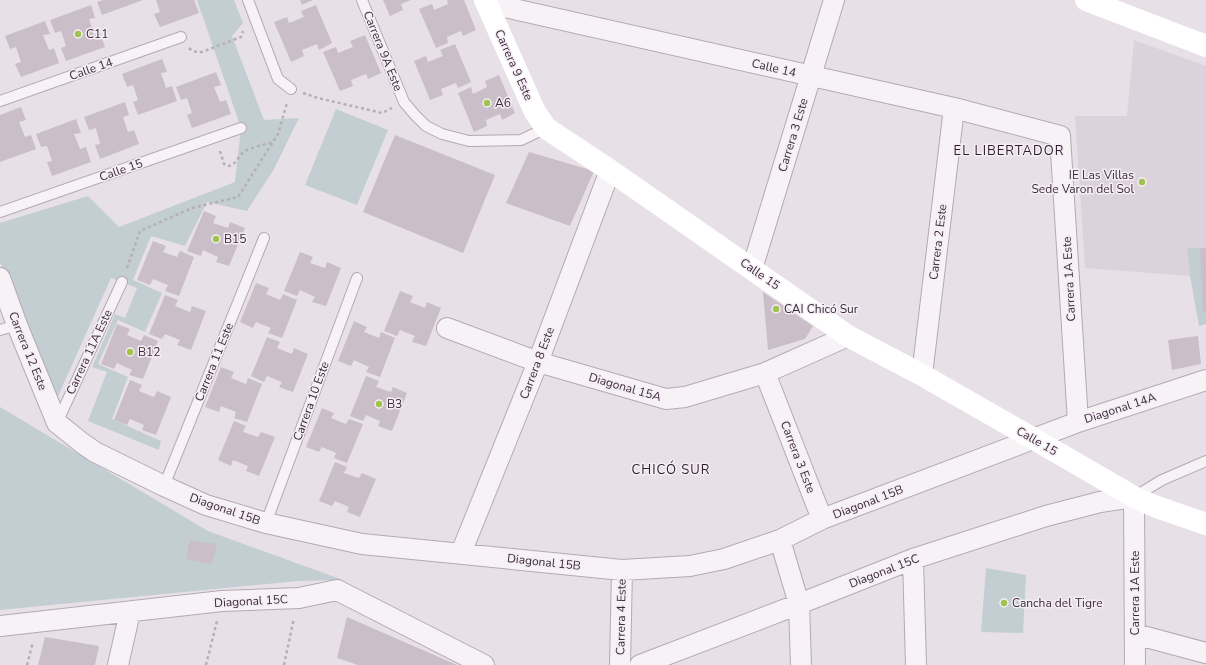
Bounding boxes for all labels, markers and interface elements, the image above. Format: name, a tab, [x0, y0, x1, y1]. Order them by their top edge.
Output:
street label: Carrera 9A Este	[360, 9, 406, 93]
place label: C11	[86, 26, 108, 42]
street label: Carrera 9 Este	[491, 27, 537, 103]
marker: C11	[73, 29, 83, 39]
street label: Calle 14	[67, 54, 115, 84]
street label: Calle 14	[750, 55, 798, 81]
place label: A6	[495, 95, 511, 111]
street label: Carrera 3 Este	[774, 96, 812, 174]
marker: A6	[482, 98, 492, 108]
district label: EL LIBERTADOR	[954, 142, 1064, 160]
street label: Calle 15	[97, 155, 145, 185]
place label: IE Las Villas Sede Varon del Sol	[1031, 167, 1134, 197]
marker: IE Las Villas Sede Varon del Sol	[1137, 177, 1147, 187]
street label: Carrera 2 Este	[925, 203, 951, 281]
place label: B15	[224, 231, 247, 247]
marker: B15	[211, 234, 221, 244]
street label: Carrera 1A Este	[1059, 236, 1079, 322]
street label: Calle 15	[737, 254, 783, 294]
place label: CAI Chicó Sur	[784, 301, 859, 317]
marker: CAI Chicó Sur	[771, 304, 781, 314]
street label: Carrera 11A Este	[62, 307, 116, 397]
street label: Carrera 12 Este	[5, 309, 51, 393]
street label: Carrera 11 Este	[191, 320, 237, 404]
street label: Carrera 8 Este	[516, 325, 558, 401]
place label: B12	[138, 344, 161, 360]
marker: B12	[125, 347, 135, 357]
street label: Carrera 10 Este	[289, 359, 333, 443]
street label: Diagonal 15A	[587, 369, 663, 405]
street label: Diagonal 14A	[1082, 389, 1158, 427]
place label: B3	[387, 396, 402, 412]
marker: B3	[374, 399, 384, 409]
street label: Carrera 3 Este	[777, 419, 819, 495]
street label: Calle 15	[1013, 423, 1061, 459]
district label: CHICÓ SUR	[632, 460, 710, 479]
street label: Diagonal 15B	[831, 481, 905, 523]
street label: Diagonal 15B	[187, 489, 263, 529]
street label: Diagonal 15B	[506, 550, 582, 574]
street label: Diagonal 15C	[847, 550, 921, 592]
street label: Carrera 1A Este	[1127, 551, 1143, 636]
street label: Carrera 4 Este	[612, 579, 630, 655]
street label: Diagonal 15C	[214, 591, 288, 611]
place label: Cancha del Tigre	[1012, 595, 1103, 611]
marker: Cancha del Tigre	[999, 598, 1009, 608]

